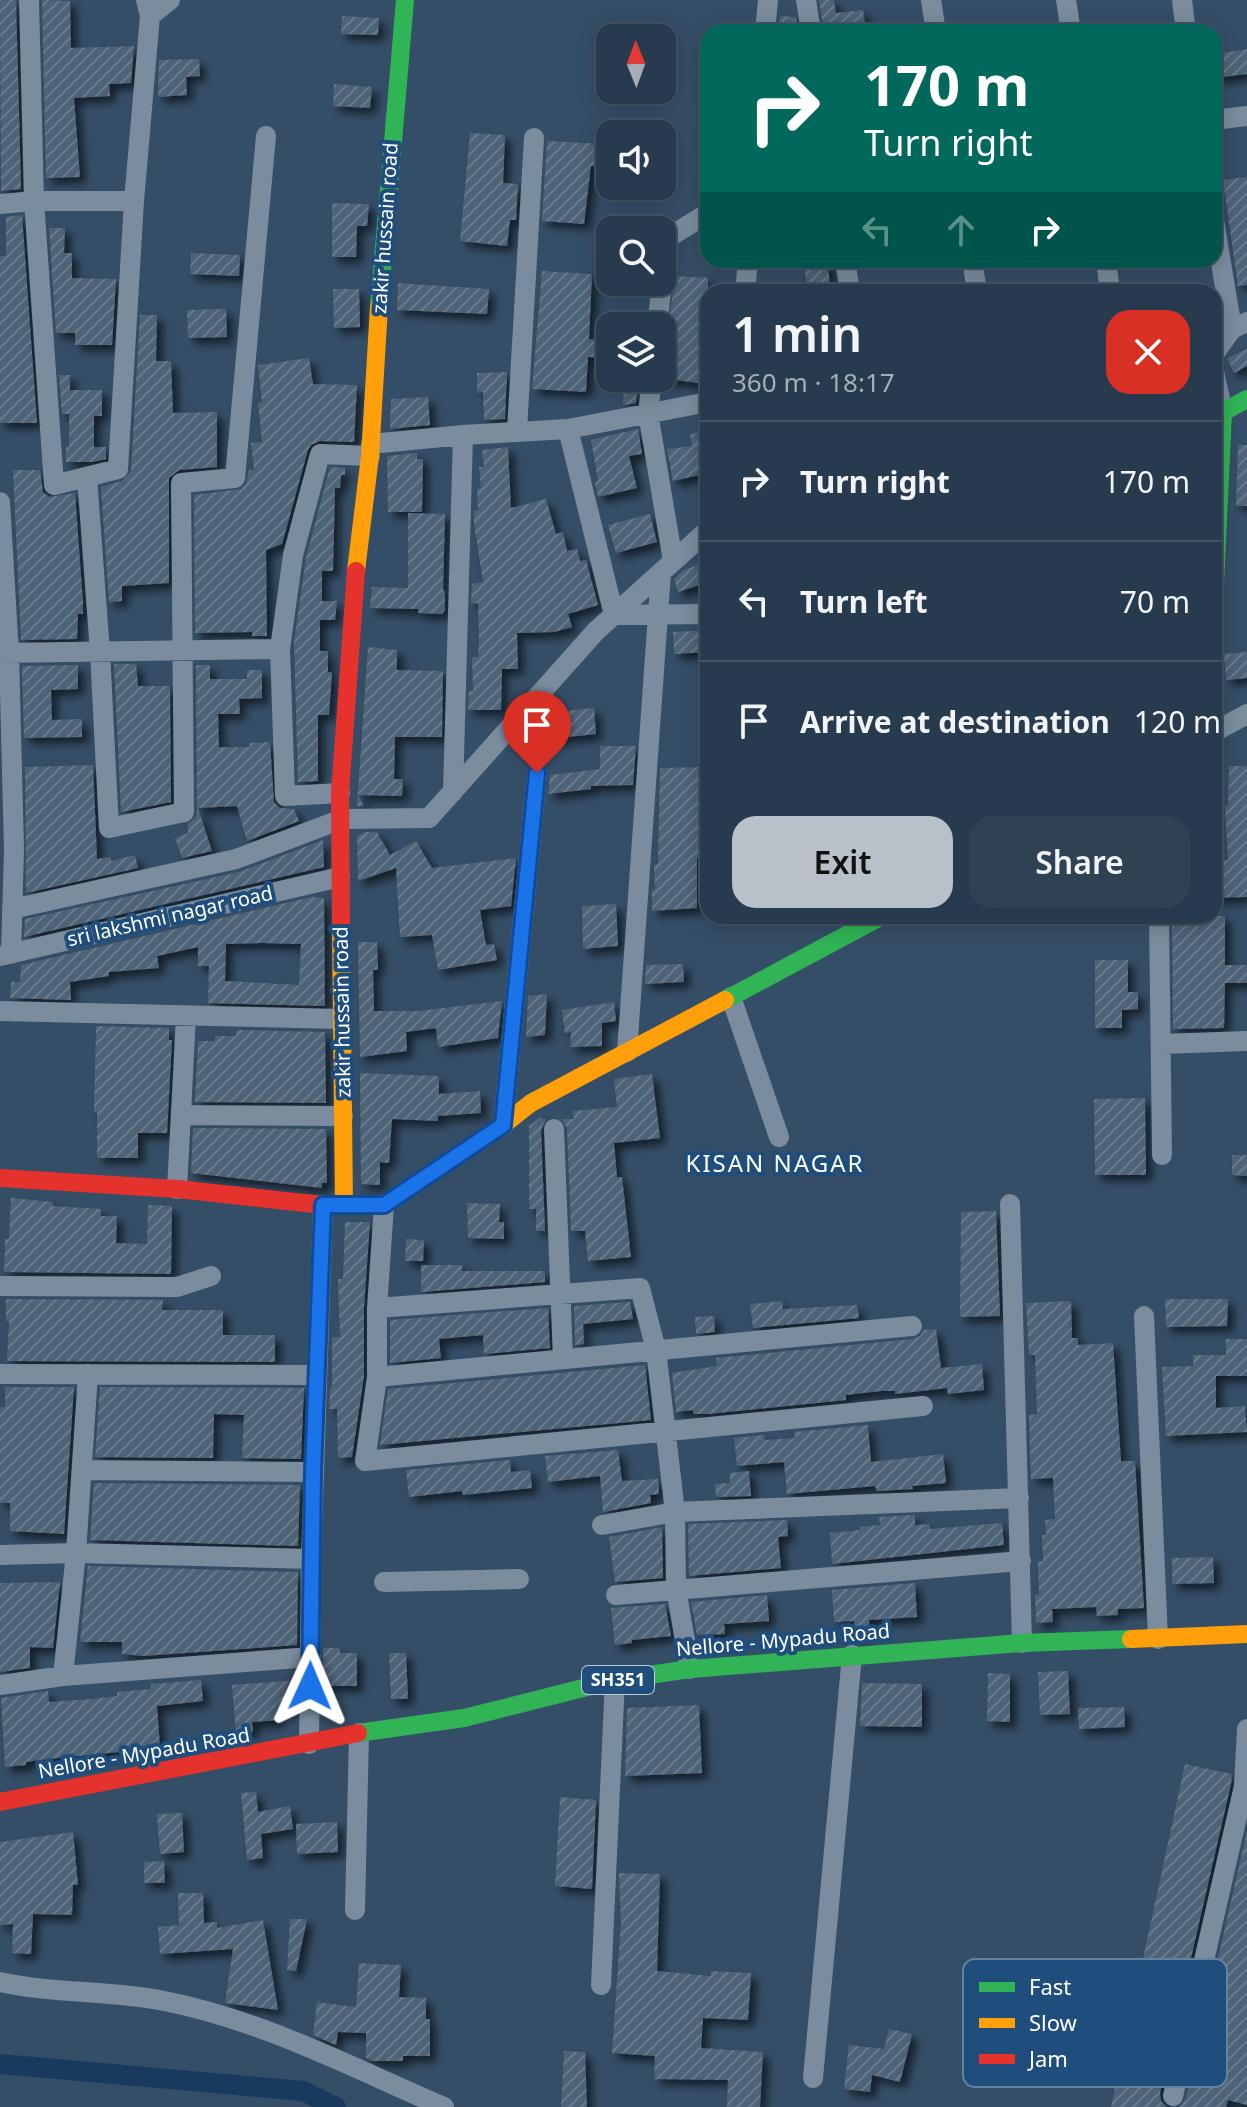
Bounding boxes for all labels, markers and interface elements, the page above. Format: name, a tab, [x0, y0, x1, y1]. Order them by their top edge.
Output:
north arrow	[596, 24, 676, 104]
map controls	[596, 24, 676, 392]
text: 170 m	[864, 46, 1029, 122]
icon: right	[732, 56, 836, 160]
text: Turn right	[864, 118, 1032, 167]
button: sound	[596, 120, 676, 200]
street label: zakir hussain road	[365, 142, 404, 314]
icon: left	[855, 208, 899, 252]
icon: ahead	[939, 208, 983, 252]
icon: right	[1023, 208, 1067, 252]
button: search	[596, 216, 676, 296]
text: 1 min	[732, 301, 862, 366]
button: close	[1106, 310, 1190, 394]
button: layers	[596, 312, 676, 392]
text: 360 m · 18:17	[732, 364, 895, 400]
icon: right	[732, 459, 776, 503]
text: Turn right	[800, 461, 950, 502]
text: 170 m	[1103, 461, 1190, 502]
icon: left	[732, 579, 776, 623]
text: Turn left	[800, 581, 928, 622]
text: 70 m	[1120, 581, 1190, 622]
pin	[503, 691, 571, 773]
icon: arrive	[732, 699, 776, 743]
text: Arrive at destination	[800, 701, 1110, 742]
text: 120 m	[1134, 701, 1221, 742]
icon: arrive	[515, 703, 559, 747]
button: Exit	[732, 816, 953, 908]
button: Share	[969, 816, 1190, 908]
street label: sri lakshmi nagar road	[64, 879, 275, 952]
street label: zakir hussain road	[327, 926, 356, 1098]
district label: KISAN NAGAR	[686, 1146, 864, 1179]
street label: Nellore - Mypadu Road	[675, 1617, 891, 1662]
position arrow	[268, 1644, 352, 1728]
road number: SH351	[582, 1666, 654, 1694]
street label: Nellore - Mypadu Road	[36, 1721, 252, 1784]
legend	[963, 1959, 1227, 2087]
text: Fast	[1029, 1971, 1071, 2001]
text: Slow	[1029, 2007, 1078, 2037]
text: Jam	[1027, 2043, 1068, 2073]

